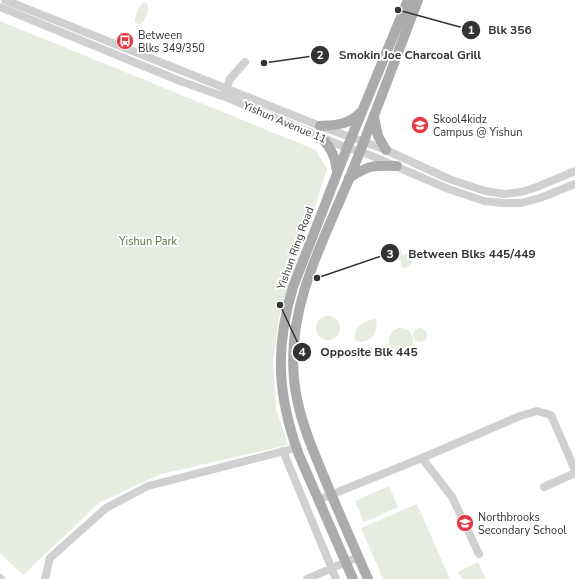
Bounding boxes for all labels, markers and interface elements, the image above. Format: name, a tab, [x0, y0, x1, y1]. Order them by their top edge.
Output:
callout: Blk 356	[461, 18, 540, 42]
text: 1	[467, 22, 475, 38]
text: Blk 356	[488, 22, 532, 38]
place label: Between Blks 349/350	[138, 28, 205, 56]
bus stop icon: Between Blks 349/350	[115, 31, 135, 51]
callout: Smokin Joe Charcoal Grill	[310, 43, 489, 67]
text: 2	[316, 47, 324, 63]
text: Smokin Joe Charcoal Grill	[339, 47, 481, 63]
street label: Yishun Avenue 11	[240, 98, 329, 147]
place label: Skool4kidz Campus @ Yishun	[433, 112, 522, 140]
school or university icon: Skool4kidz Campus @ Yishun	[410, 115, 430, 135]
street label: Yishun Ring Road	[273, 205, 317, 293]
park label: Yishun Park	[118, 234, 177, 249]
callout: Between Blks 445/449	[380, 241, 543, 265]
text: 3	[386, 246, 394, 262]
text: Between Blks 445/449	[408, 246, 536, 262]
callout: Opposite Blk 445	[292, 340, 425, 364]
text: 4	[298, 344, 306, 360]
text: Opposite Blk 445	[320, 344, 418, 360]
place label: Northbrooks Secondary School	[478, 510, 567, 538]
school or university icon: Northbrooks Secondary School	[455, 513, 475, 533]

